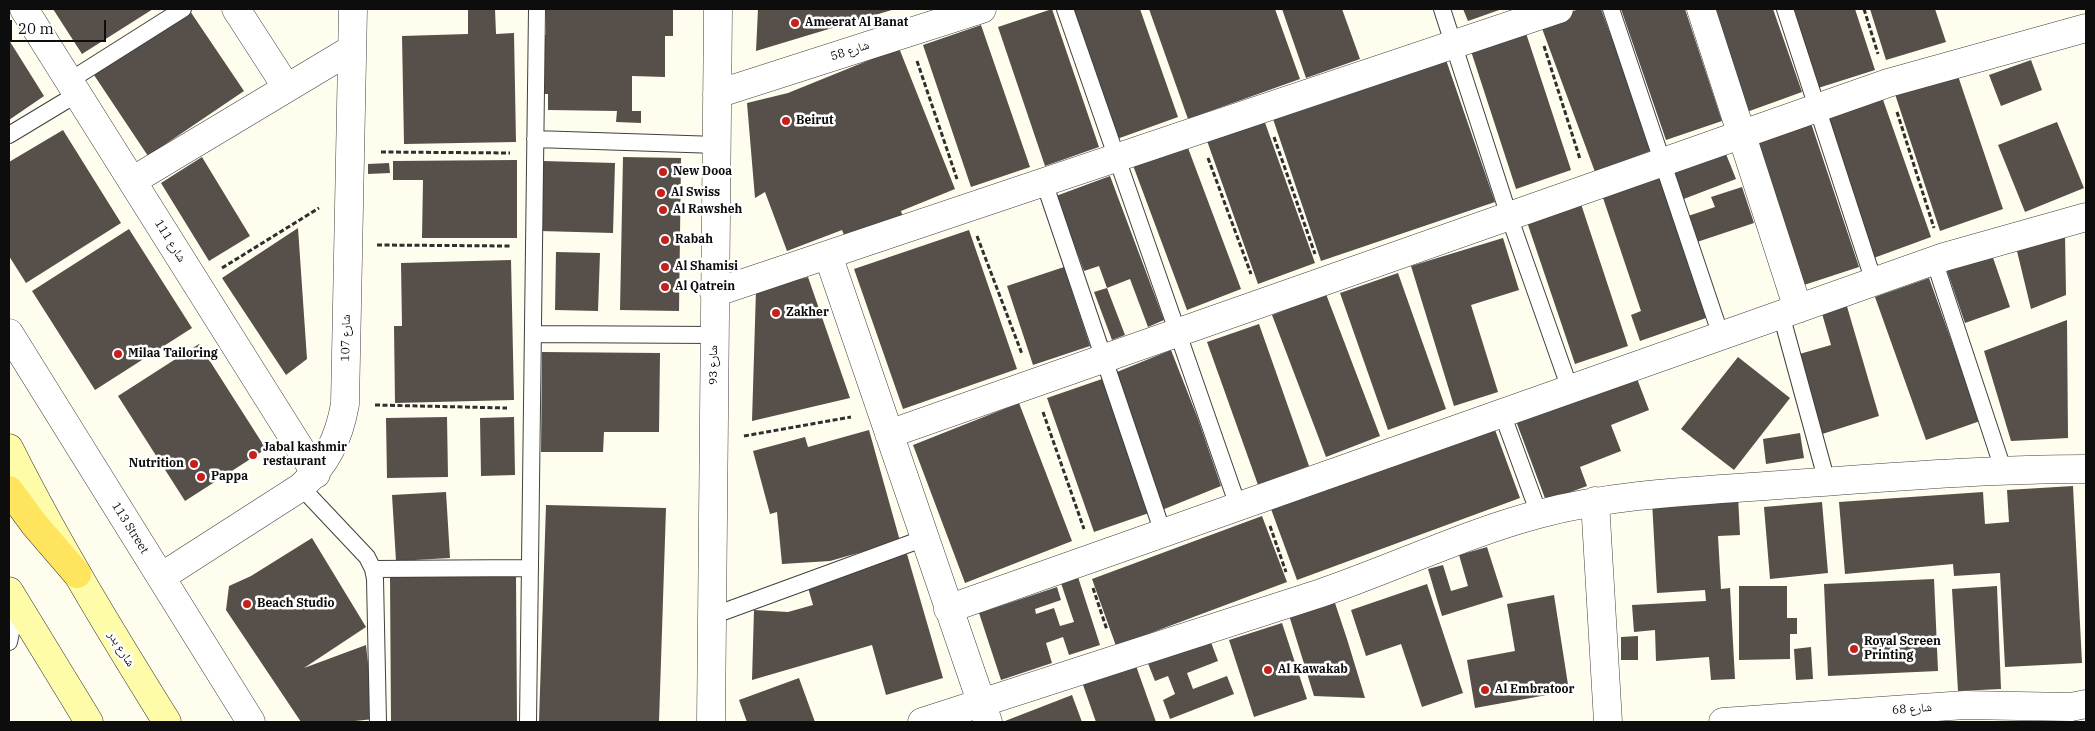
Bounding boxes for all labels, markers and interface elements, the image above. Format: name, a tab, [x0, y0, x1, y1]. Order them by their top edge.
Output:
scale bar	[12, 10, 109, 42]
place label: Ameerat Al Banat	[805, 16, 908, 30]
marker: Ameerat Al Banat	[789, 17, 801, 29]
text: 20 m	[18, 19, 54, 38]
street label: شارع 58	[829, 38, 871, 64]
place label: Beirut	[796, 114, 834, 128]
marker: Beirut	[780, 115, 792, 127]
place label: New Dooa	[673, 165, 732, 179]
marker: New Dooa	[657, 166, 669, 178]
place label: Al Swiss	[671, 186, 720, 200]
marker: Al Swiss	[655, 187, 667, 199]
place label: Al Rawsheh	[673, 203, 742, 217]
marker: Al Rawsheh	[657, 204, 669, 216]
street label: شارع 111	[151, 217, 189, 265]
place label: Rabah	[675, 233, 713, 247]
marker: Rabah	[659, 234, 671, 246]
place label: Al Shamisi	[675, 260, 738, 274]
marker: Al Shamisi	[659, 261, 671, 273]
place label: Al Qatrein	[675, 280, 735, 294]
marker: Al Qatrein	[659, 281, 671, 293]
place label: Zakher	[786, 306, 829, 320]
marker: Zakher	[770, 307, 782, 319]
street label: شارع 107	[338, 314, 354, 362]
street label: شارع 93	[707, 345, 721, 385]
place label: Milaa Tailoring	[128, 347, 218, 361]
marker: Milaa Tailoring	[112, 348, 124, 360]
place label: Jabal kashmir restaurant	[263, 441, 347, 469]
marker: Jabal kashmir restaurant	[247, 449, 259, 461]
place label: Nutrition	[129, 457, 184, 471]
marker: Nutrition	[188, 458, 200, 470]
place label: Pappa	[211, 470, 248, 484]
marker: Pappa	[195, 471, 207, 483]
street label: 113 Street	[109, 500, 151, 556]
place label: Beach Studio	[257, 597, 335, 611]
marker: Beach Studio	[241, 598, 253, 610]
street label: شارع بدر	[105, 629, 137, 669]
place label: Royal Screen Printing	[1864, 635, 1941, 663]
marker: Royal Screen Printing	[1848, 643, 1860, 655]
place label: Al Kawakab	[1278, 663, 1348, 677]
marker: Al Kawakab	[1262, 664, 1274, 676]
place label: Al Embratoor	[1495, 683, 1574, 697]
marker: Al Embratoor	[1479, 684, 1491, 696]
street label: شارع 68	[1892, 700, 1932, 718]

